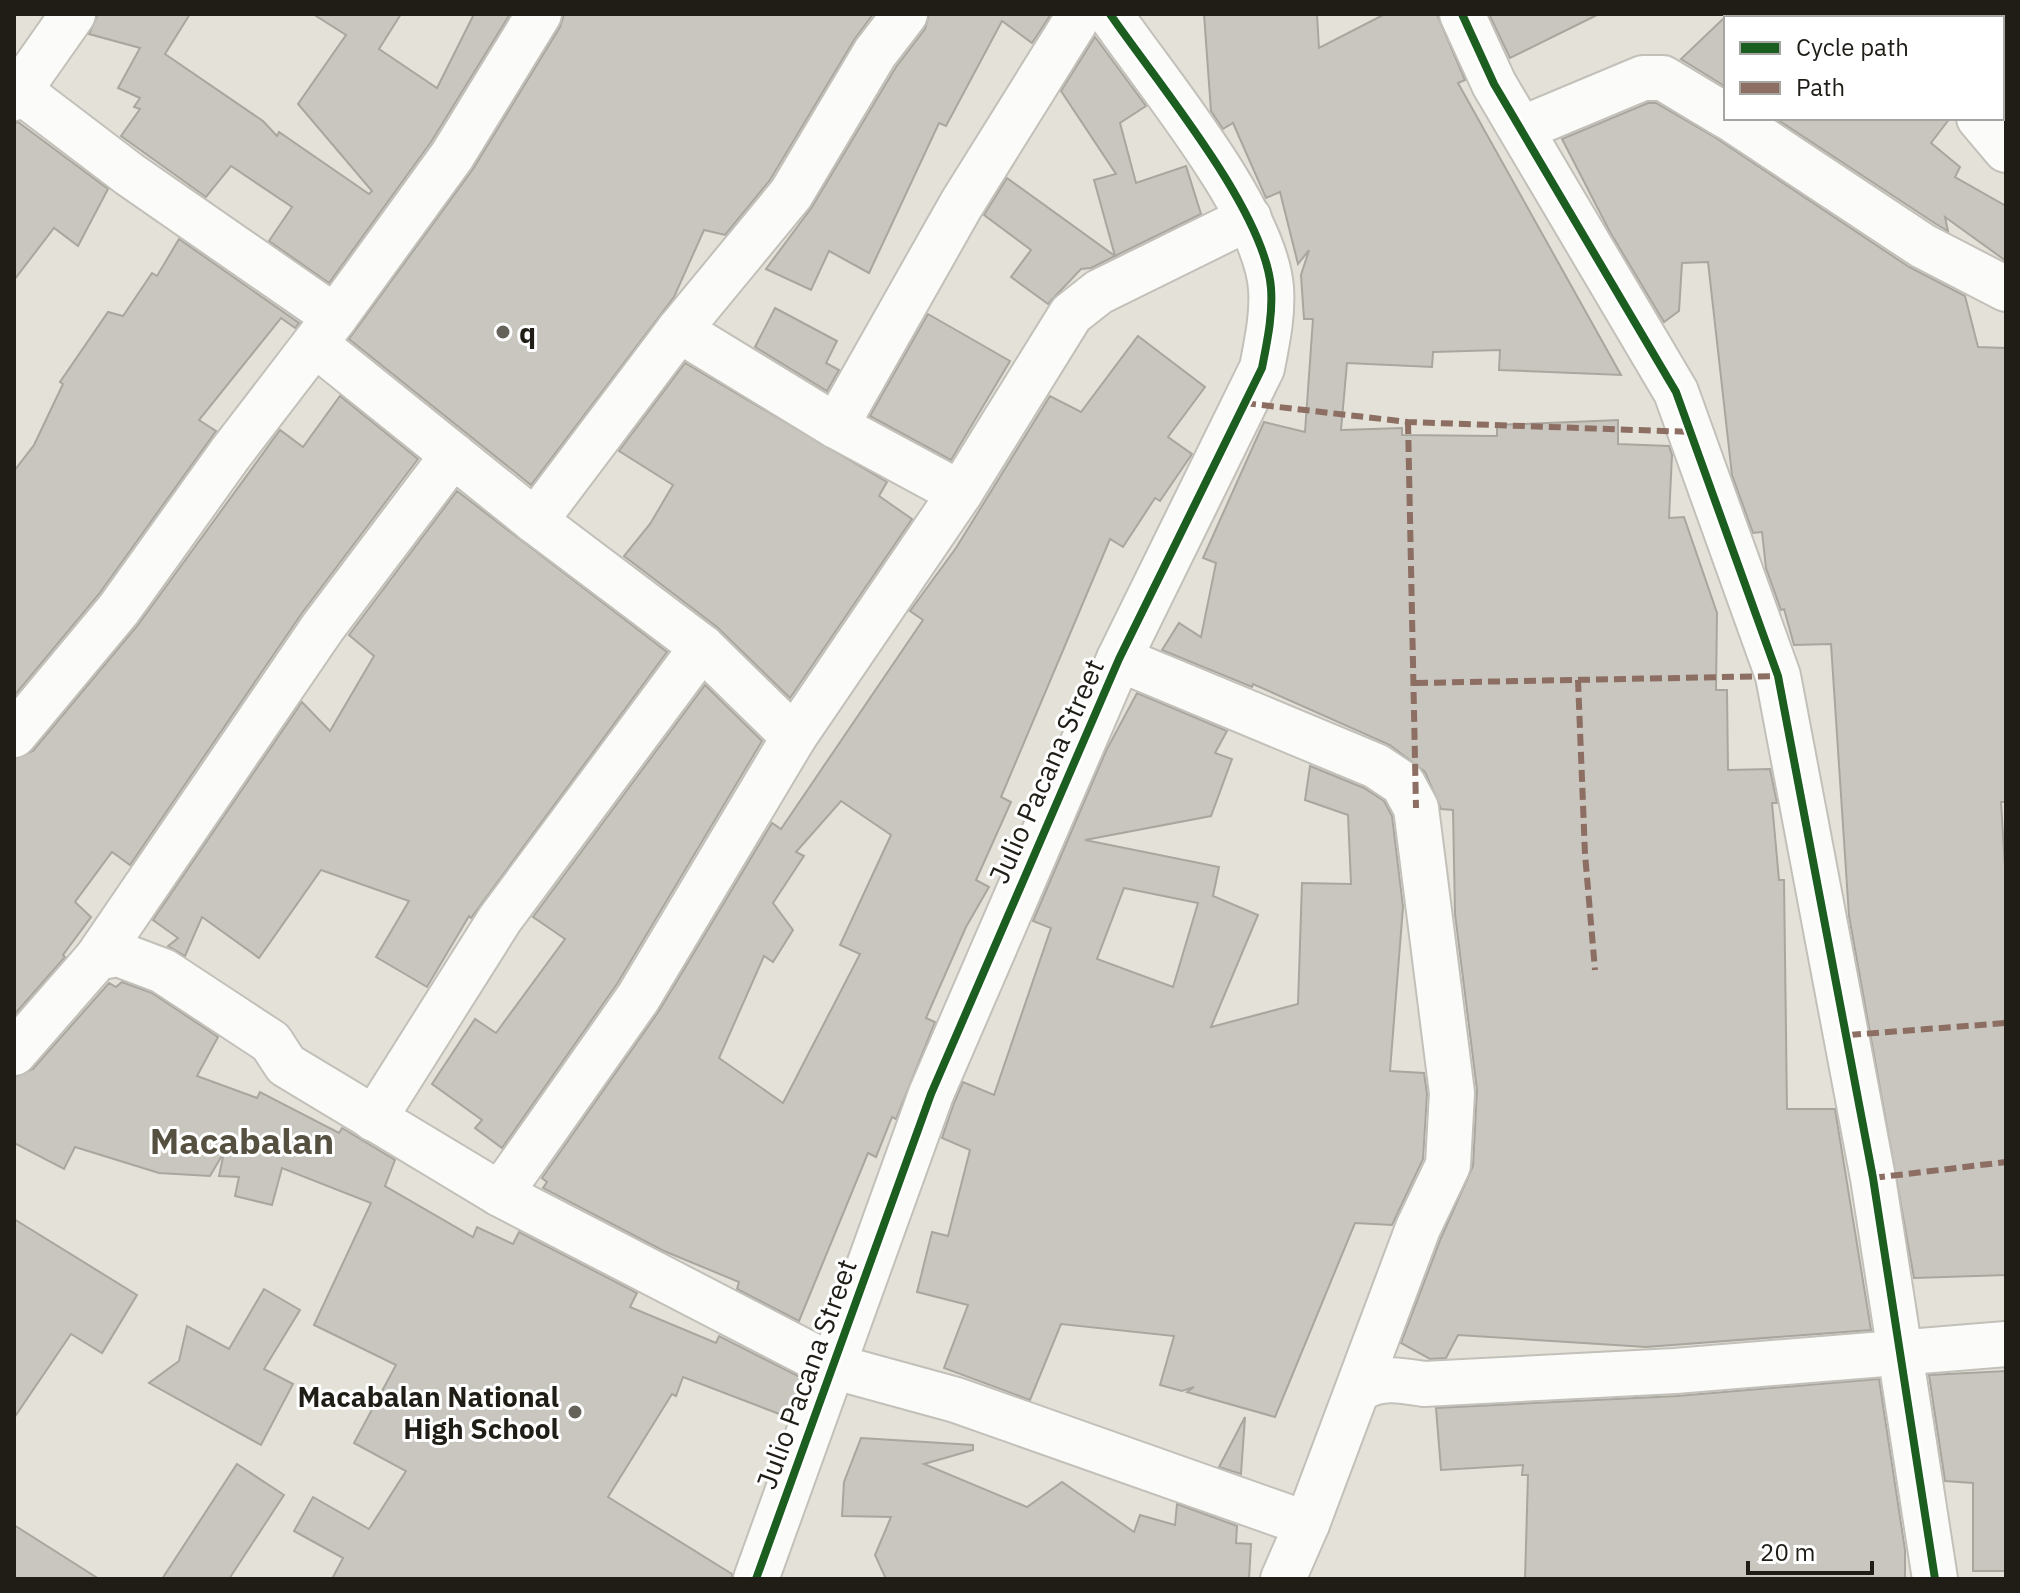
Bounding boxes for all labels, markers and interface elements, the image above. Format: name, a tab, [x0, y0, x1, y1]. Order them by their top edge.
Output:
legend	[1724, 16, 2004, 120]
text: Cycle path	[1796, 31, 1909, 63]
text: Path	[1796, 71, 1845, 103]
place label: q	[519, 314, 536, 351]
marker: q	[494, 323, 512, 341]
street label: Julio Pacana Street	[980, 653, 1112, 889]
district label: Macabalan	[150, 1117, 334, 1164]
street label: Julio Pacana Street	[747, 1254, 865, 1494]
place label: Macabalan National High School	[297, 1378, 559, 1447]
marker: Macabalan National High School	[566, 1403, 584, 1421]
scale bar	[1748, 1525, 1872, 1575]
text: 20 m	[1760, 1536, 1815, 1568]

